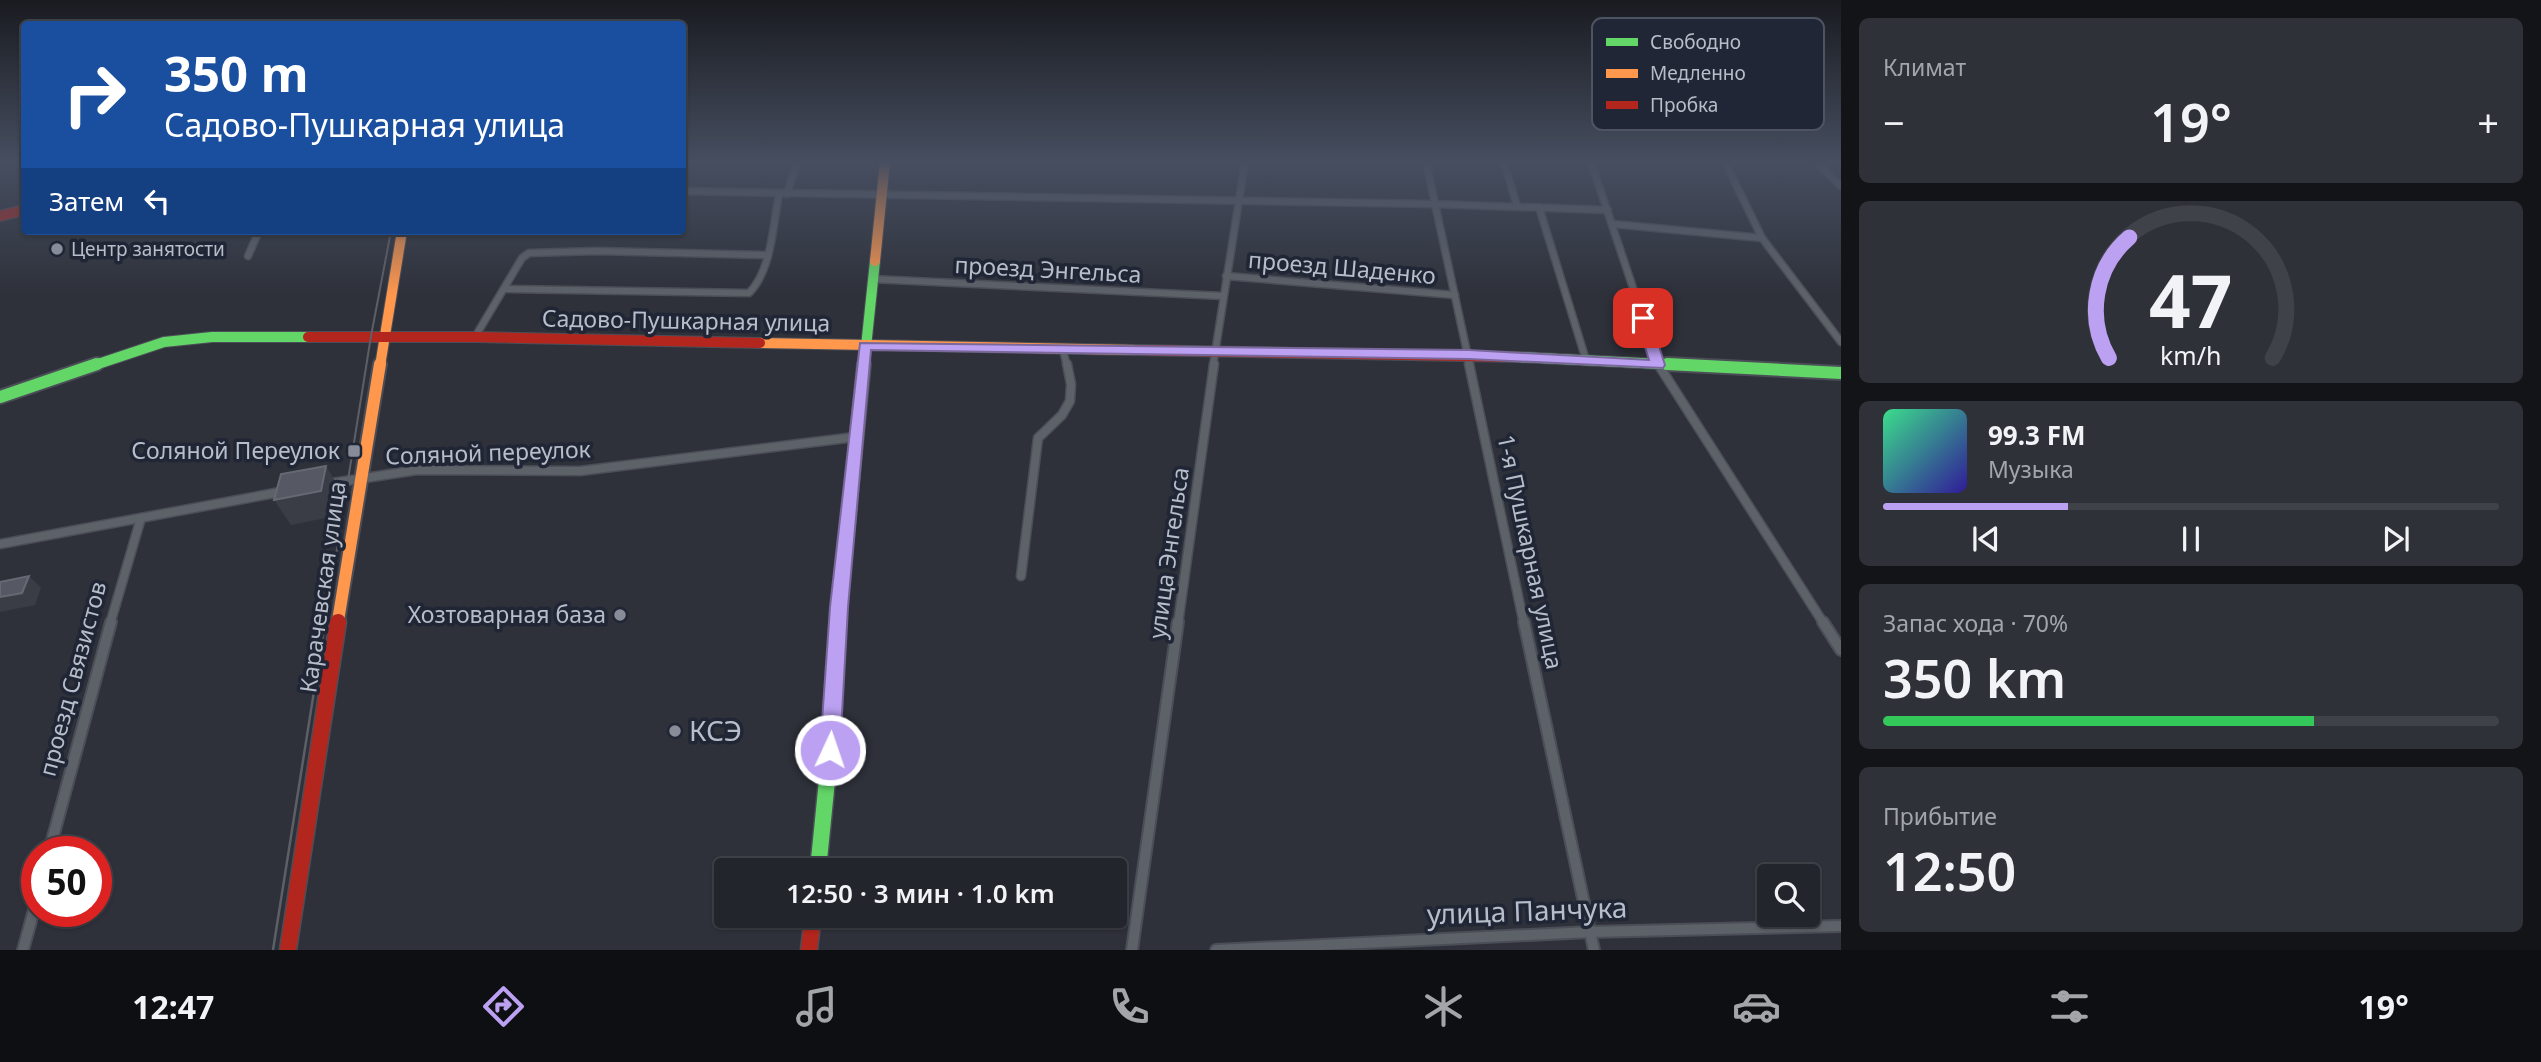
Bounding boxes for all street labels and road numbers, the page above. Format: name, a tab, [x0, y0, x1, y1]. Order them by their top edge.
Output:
street label: проезд Шаденко	[1247, 243, 1437, 291]
street label: проезд Энгельса	[954, 248, 1142, 290]
street label: Садово-Пушкарная улица	[542, 301, 830, 339]
street label: Соляной переулок	[385, 432, 592, 472]
street label: 1-я Пушкарная улица	[1490, 432, 1571, 672]
street label: улица Энгельса	[1140, 465, 1196, 641]
street label: Карачевская улица	[291, 479, 353, 695]
street label: проезд Связистов	[31, 578, 113, 780]
street label: улица Панчука	[1426, 888, 1628, 932]

